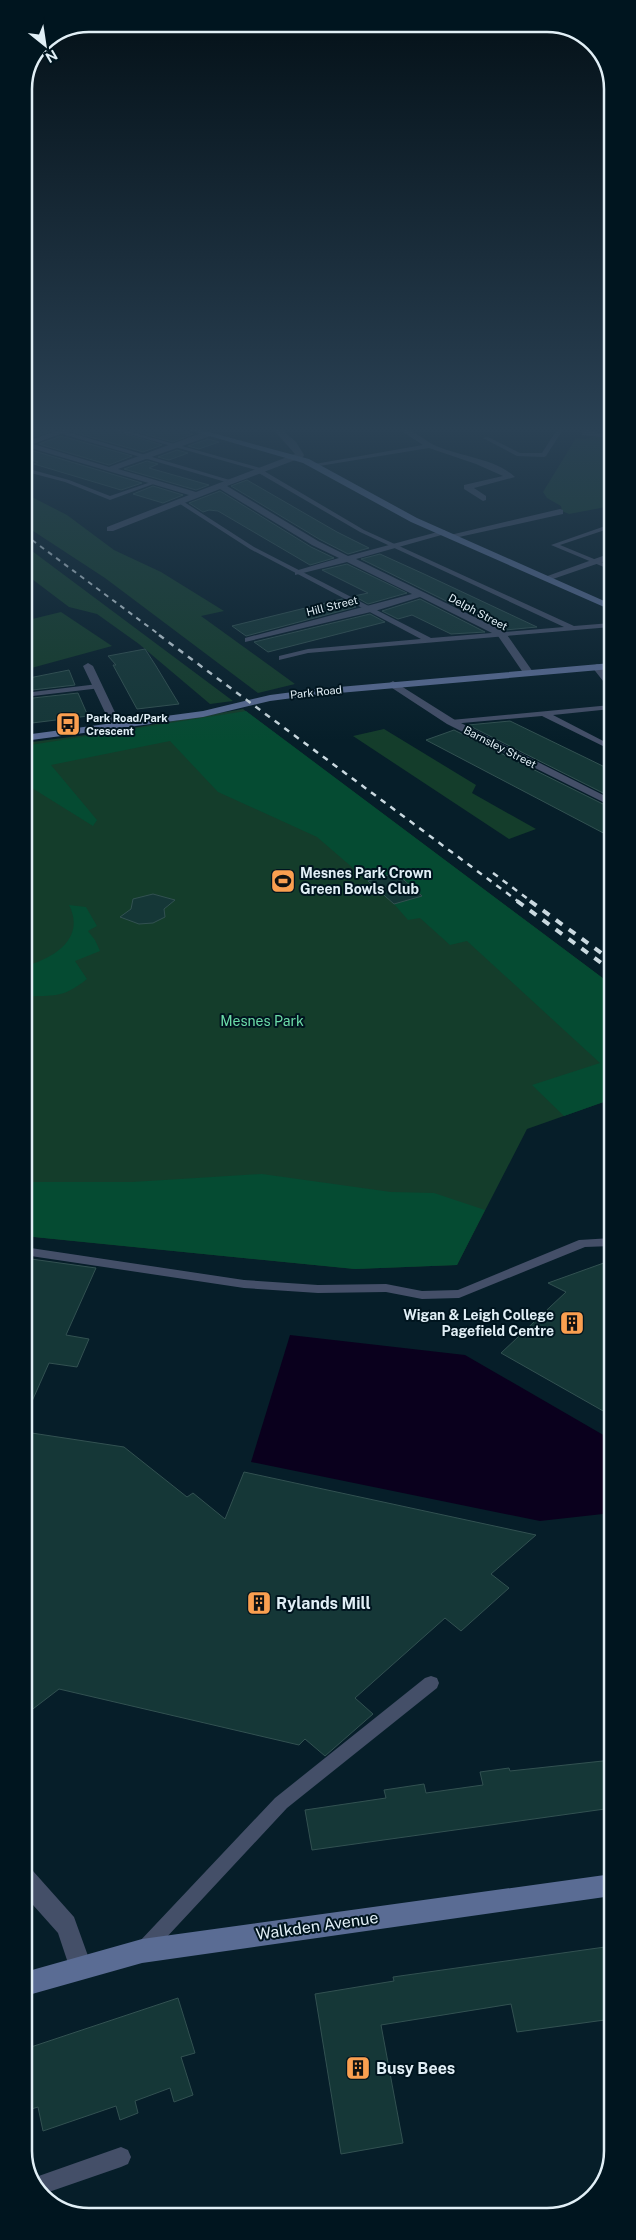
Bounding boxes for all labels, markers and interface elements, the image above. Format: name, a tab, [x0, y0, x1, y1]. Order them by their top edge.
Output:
north arrow	[20, 20, 70, 70]
text: N	[43, 47, 60, 66]
street label: Delph Street	[447, 591, 509, 633]
street label: Hill Street	[305, 594, 359, 618]
street label: Park Road	[289, 683, 343, 701]
bus stop icon: Park Road/Park Crescent	[55, 711, 81, 737]
place label: Park Road/Park Crescent	[86, 712, 168, 737]
street label: Barnsley Street	[462, 724, 538, 770]
place label: Mesnes Park Crown Green Bowls Club	[300, 865, 432, 897]
sports icon: Mesnes Park Crown Green Bowls Club	[270, 868, 296, 894]
park label: Mesnes Park	[220, 1013, 304, 1029]
place label: Wigan & Leigh College Pagefield Centre	[403, 1307, 554, 1339]
building icon: Wigan & Leigh College Pagefield Centre	[559, 1310, 585, 1336]
building icon: Rylands Mill	[246, 1590, 272, 1616]
place label: Rylands Mill	[276, 1594, 371, 1613]
street label: Walkden Avenue	[255, 1908, 379, 1944]
building icon: Busy Bees	[345, 2055, 371, 2081]
place label: Busy Bees	[376, 2059, 455, 2078]

